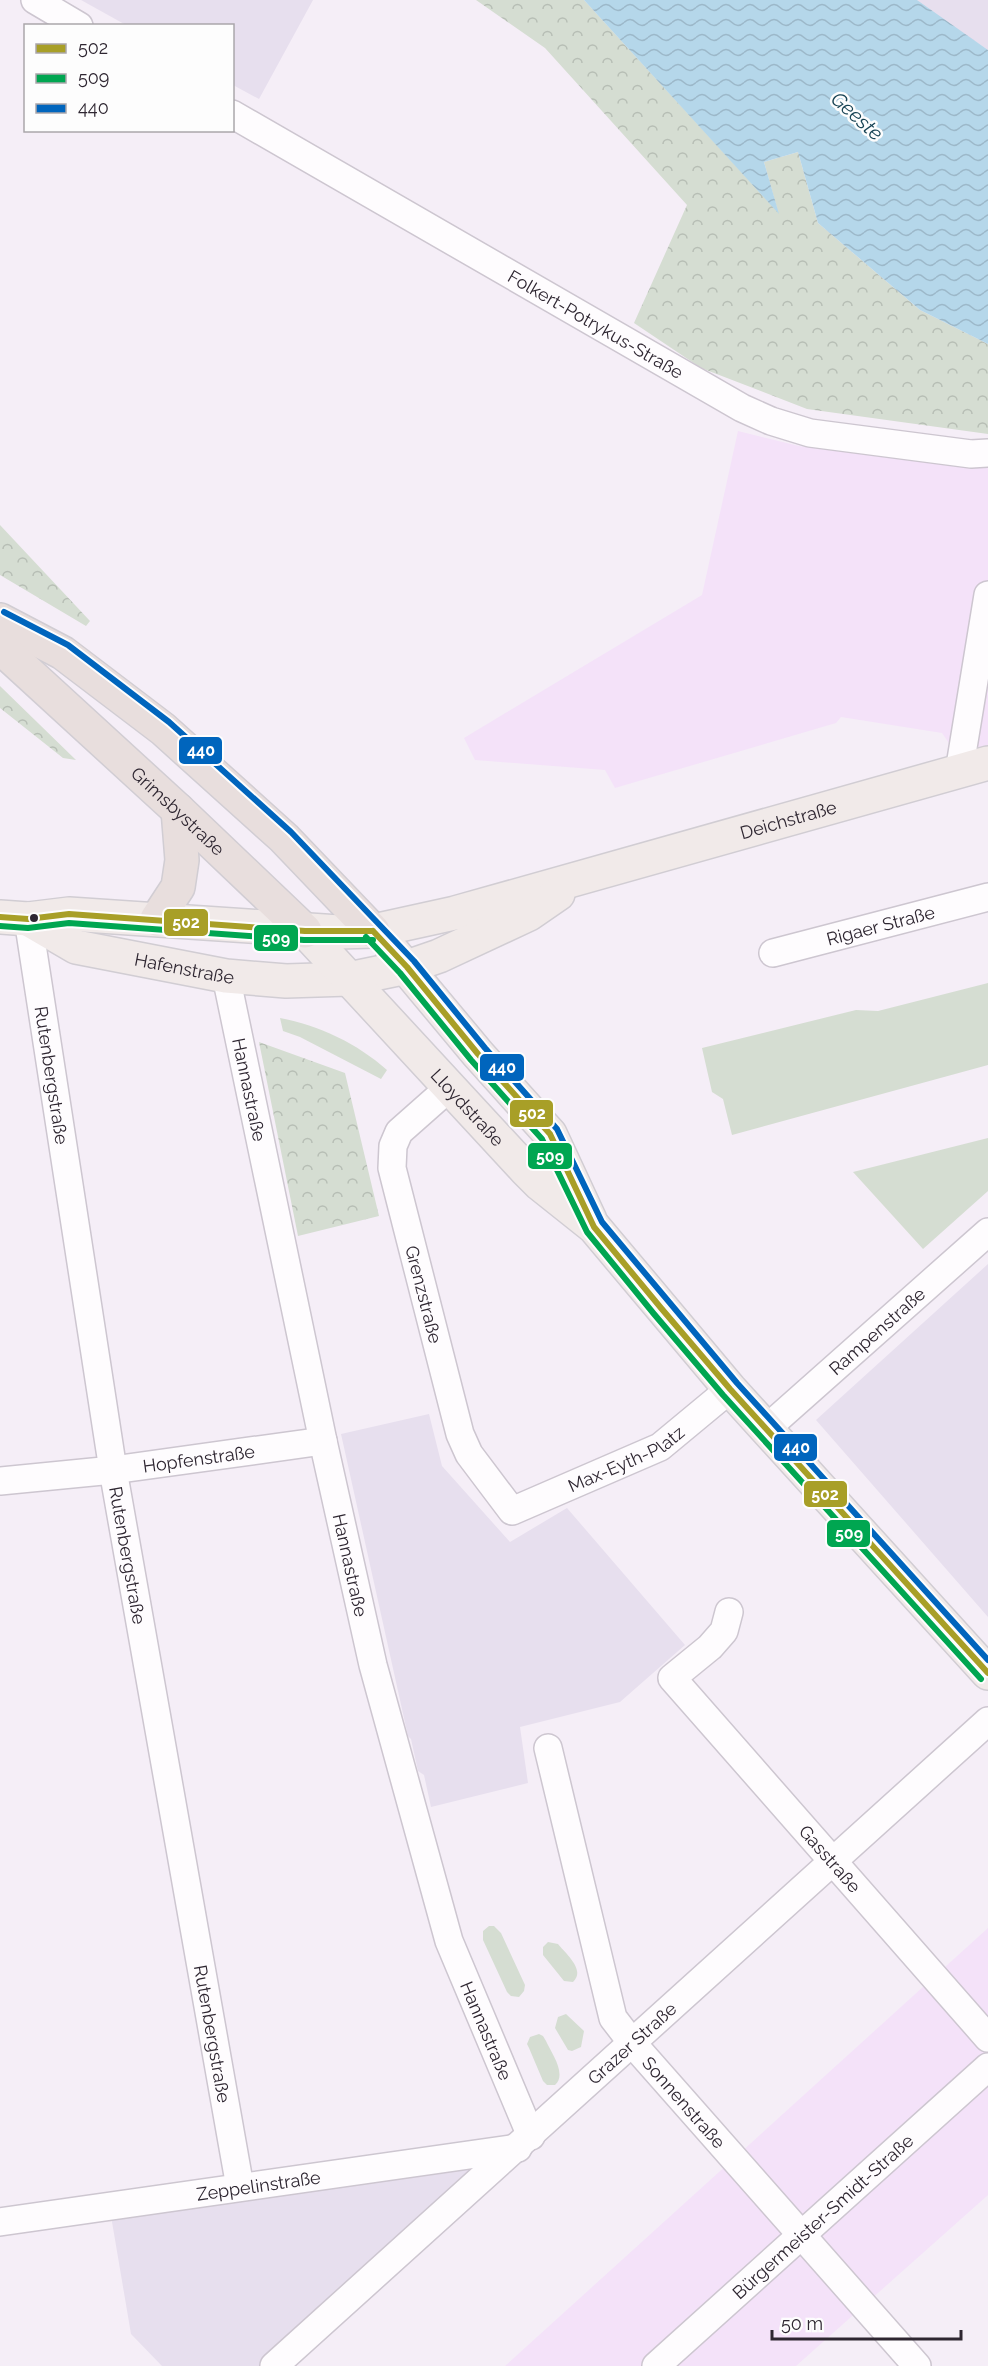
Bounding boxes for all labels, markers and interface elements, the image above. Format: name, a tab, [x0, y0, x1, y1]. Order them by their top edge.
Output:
legend	[24, 24, 234, 132]
text: 502	[78, 37, 108, 58]
text: 509	[78, 67, 109, 88]
water label: Geeste	[826, 87, 888, 146]
text: 440	[78, 97, 109, 118]
street label: Folkert-Potrykus-Straße	[504, 265, 688, 383]
line badge: 440	[178, 736, 223, 765]
text: 440	[187, 741, 215, 760]
street label: Grimsbystraße	[127, 762, 229, 860]
street label: Deichstraße	[738, 796, 839, 843]
street label: Rigaer Straße	[824, 901, 937, 949]
line badge: 502	[163, 908, 209, 937]
unlabelled marker	[28, 912, 40, 924]
text: 502	[172, 913, 200, 932]
line badge: 509	[253, 924, 299, 952]
text: 509	[262, 929, 290, 948]
street label: Hafenstraße	[133, 948, 235, 987]
street label: Rutenbergstraße	[31, 1005, 73, 1146]
street label: Hannastraße	[229, 1036, 271, 1144]
line badge: 440	[479, 1053, 525, 1082]
text: 440	[488, 1058, 516, 1077]
street label: Lloydstraße	[427, 1064, 509, 1151]
line badge: 502	[509, 1099, 554, 1128]
text: 502	[518, 1104, 546, 1123]
line badge: 509	[527, 1142, 573, 1170]
text: 509	[536, 1147, 564, 1166]
street label: Grenzstraße	[402, 1243, 447, 1346]
street label: Rampenstraße	[824, 1282, 929, 1379]
street label: Max-Eyth-Platz	[565, 1421, 688, 1496]
line badge: 440	[773, 1433, 818, 1462]
text: 440	[782, 1438, 810, 1457]
street label: Hopfenstraße	[141, 1440, 256, 1476]
line badge: 502	[803, 1480, 848, 1508]
street label: Rutenbergstraße	[106, 1485, 151, 1626]
text: 502	[811, 1485, 839, 1504]
street label: Hannastraße	[329, 1511, 372, 1619]
line badge: 509	[826, 1519, 871, 1548]
text: 509	[835, 1524, 863, 1543]
street label: Gasstraße	[795, 1820, 866, 1897]
street label: Rutenbergstraße	[190, 1963, 235, 2105]
street label: Hannastraße	[457, 1978, 517, 2084]
street label: Grazer Straße	[583, 1997, 681, 2088]
street label: Sonnenstraße	[638, 2052, 730, 2153]
street label: Bürgermeister-Smidt-Straße	[728, 2129, 917, 2303]
street label: Zeppelinstraße	[195, 2166, 322, 2204]
scale bar	[772, 2303, 961, 2341]
text: 50 m	[781, 2313, 823, 2334]

